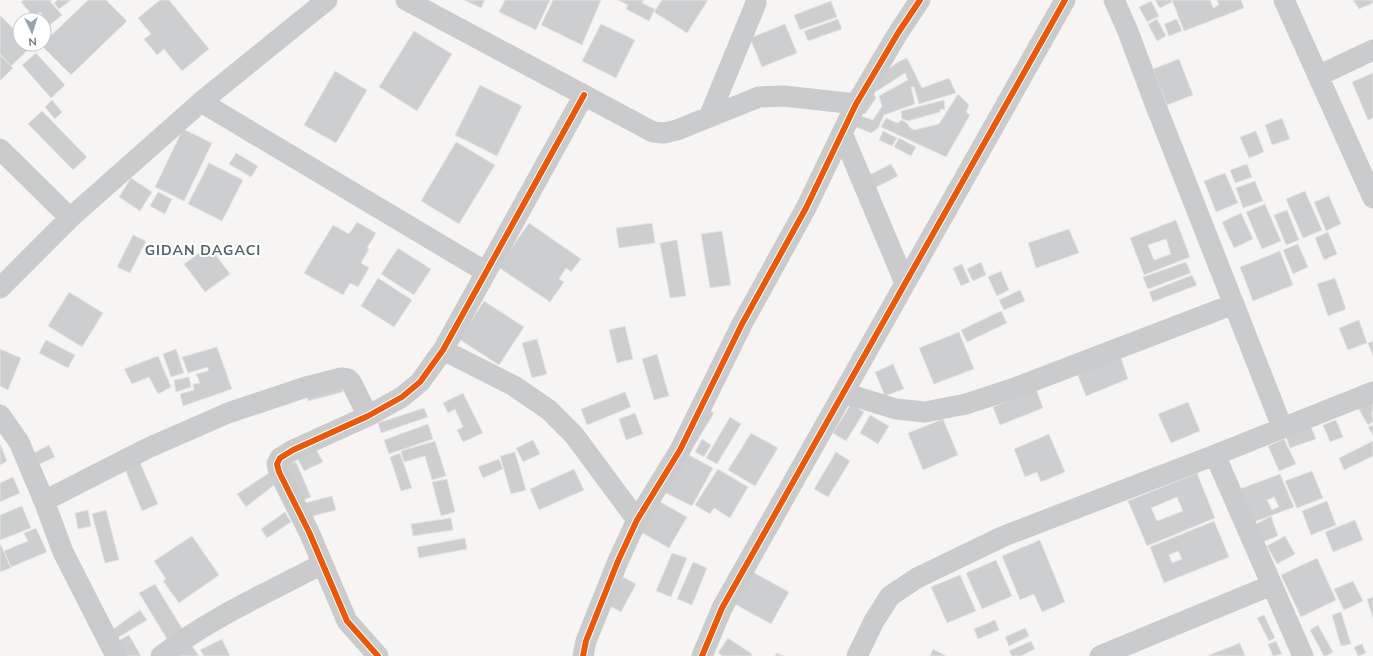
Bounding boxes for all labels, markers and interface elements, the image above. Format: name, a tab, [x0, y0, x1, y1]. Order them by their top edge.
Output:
north arrow	[12, 12, 52, 52]
text: N	[28, 35, 37, 49]
district label: GIDAN DAGACI	[145, 241, 261, 259]

